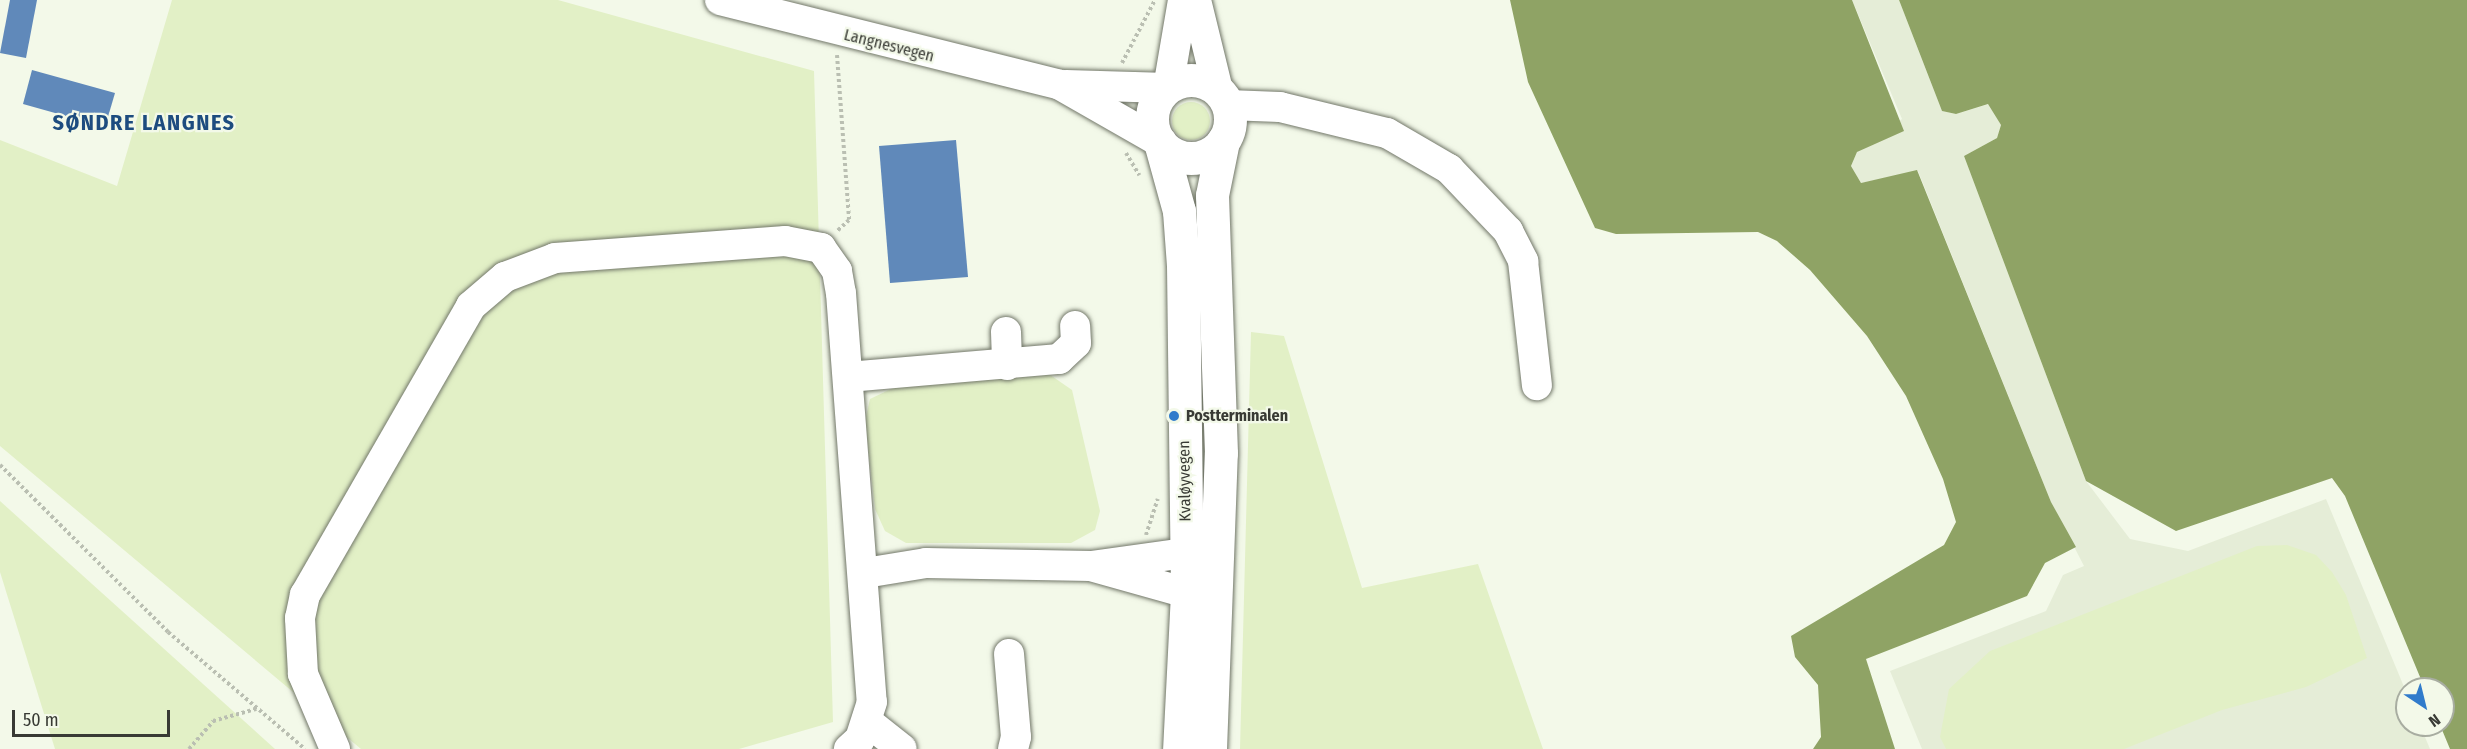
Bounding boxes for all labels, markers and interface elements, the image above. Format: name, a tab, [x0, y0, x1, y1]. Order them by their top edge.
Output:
street label: Langnesvegen	[842, 26, 936, 66]
district label: SØNDRE LANGNES	[52, 110, 236, 136]
place label: Postterminalen	[1186, 406, 1288, 426]
marker: Postterminalen	[1167, 409, 1181, 423]
street label: Kvaløyvegen	[1175, 440, 1195, 522]
north arrow	[2395, 677, 2455, 737]
scale bar	[15, 698, 172, 736]
text: 50 m	[23, 709, 59, 731]
text: N	[2425, 710, 2444, 731]

